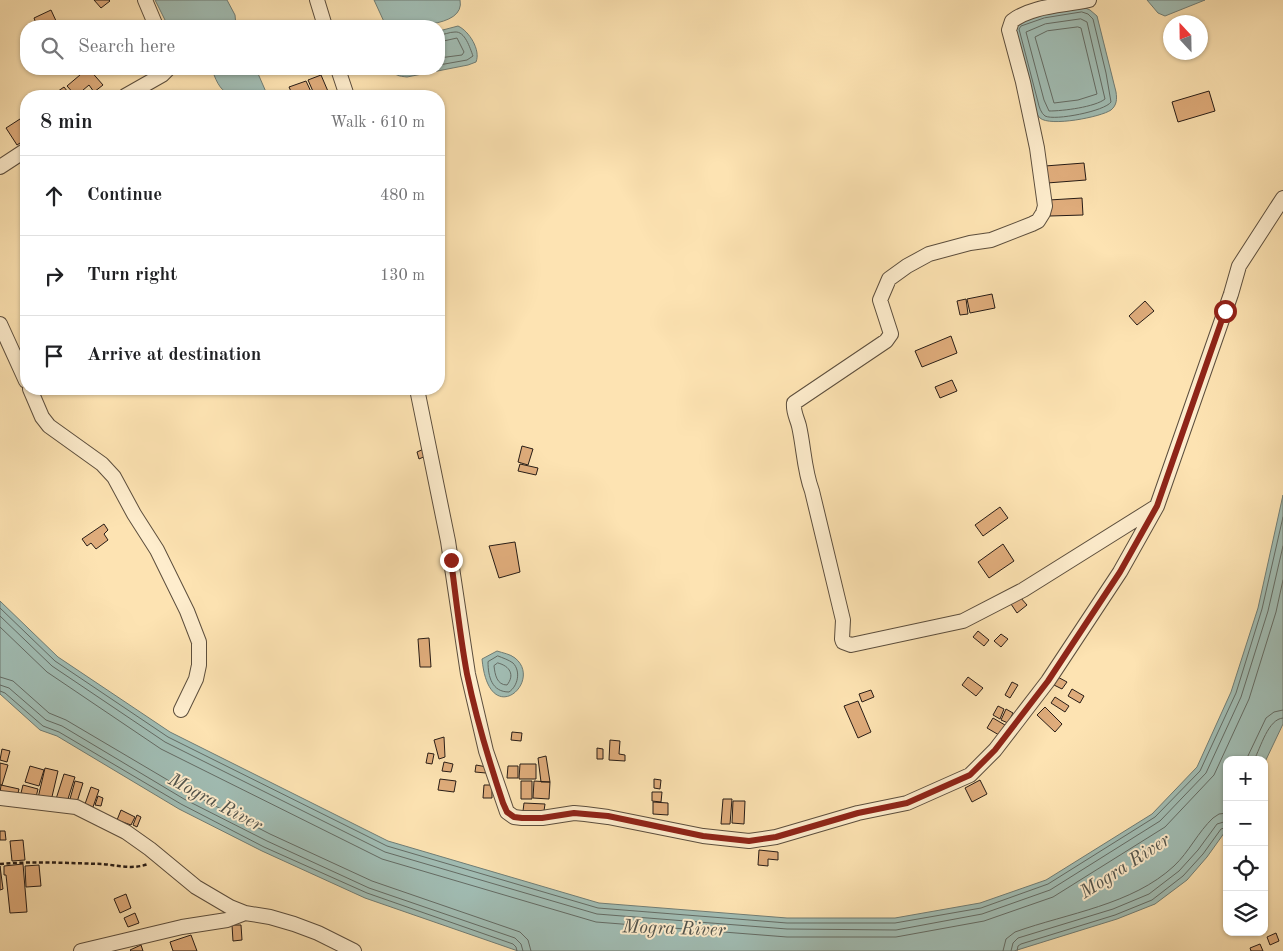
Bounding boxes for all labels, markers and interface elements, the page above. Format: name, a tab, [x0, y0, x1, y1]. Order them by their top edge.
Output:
north arrow	[1163, 15, 1208, 60]
search box	[20, 20, 445, 75]
icon: search	[38, 34, 66, 62]
text: Search here	[78, 38, 175, 57]
text: 8 min	[40, 112, 93, 133]
text: Walk · 610 m	[330, 115, 425, 131]
icon: ahead	[40, 182, 68, 210]
text: Continue	[87, 186, 162, 205]
text: 480 m	[380, 188, 425, 204]
icon: right	[40, 262, 68, 290]
text: Turn right	[87, 266, 177, 285]
text: 130 m	[380, 268, 425, 284]
route start	[1214, 300, 1237, 323]
icon: arrive	[40, 342, 68, 370]
text: Arrive at destination	[87, 346, 261, 365]
route end	[440, 549, 463, 572]
map controls	[1223, 756, 1268, 936]
button: +	[1223, 756, 1268, 801]
water label: Mogra River	[164, 770, 266, 836]
button: −	[1223, 801, 1268, 846]
water label: Mogra River	[1076, 830, 1175, 904]
button: locate	[1223, 846, 1268, 891]
button: layers	[1223, 891, 1268, 936]
water label: Mogra River	[621, 918, 727, 941]

